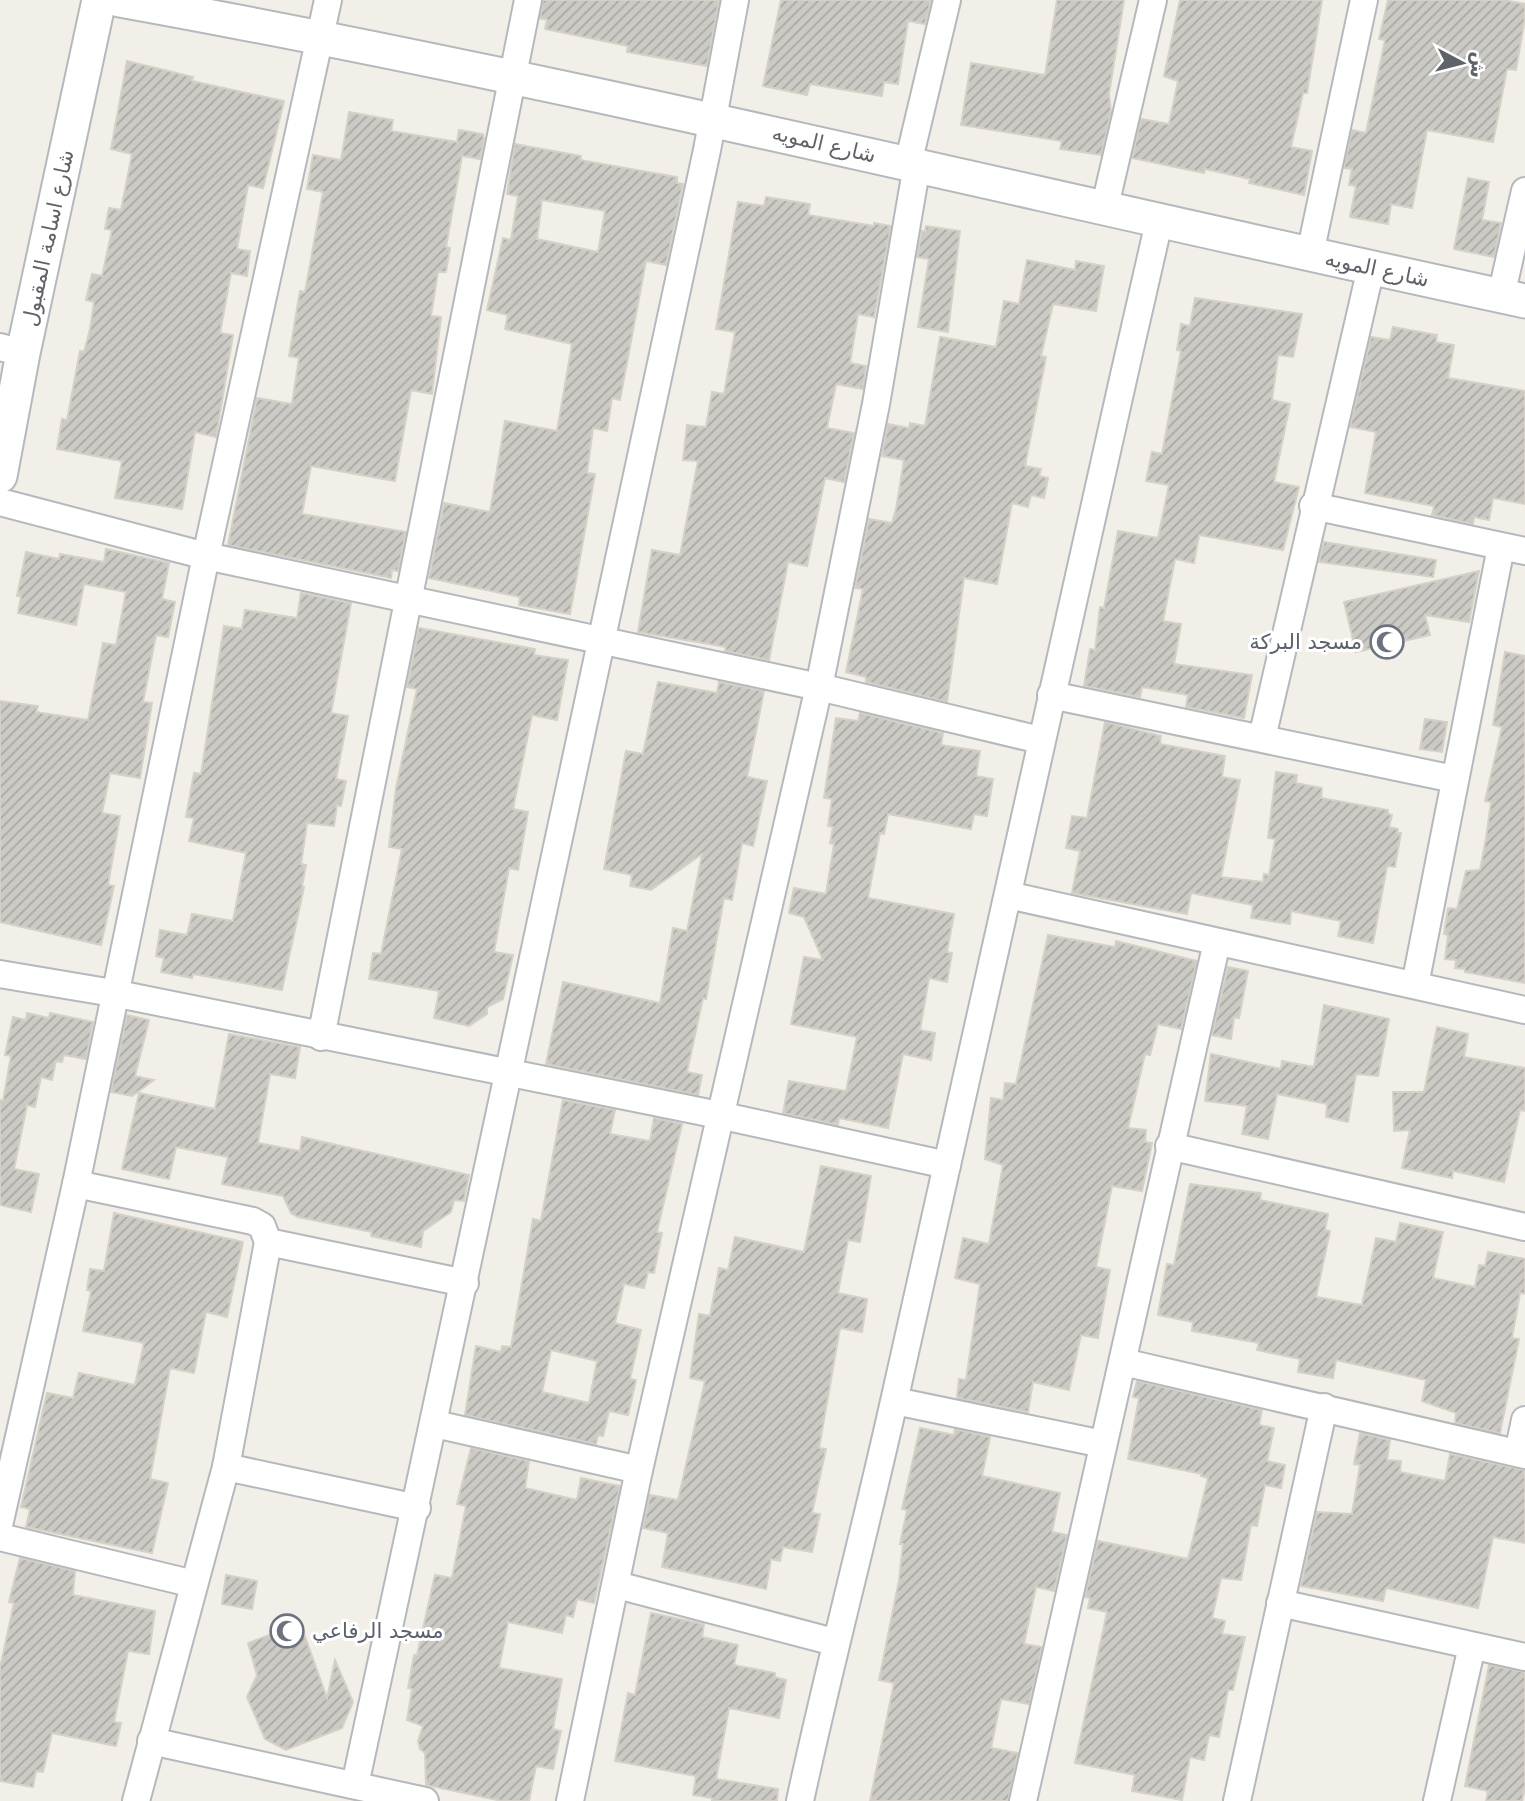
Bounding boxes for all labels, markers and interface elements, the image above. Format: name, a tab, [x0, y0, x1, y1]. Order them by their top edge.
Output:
north arrow	[1427, 28, 1497, 98]
text: ش	[1465, 51, 1491, 79]
street label: شارع المويه	[770, 120, 878, 168]
street label: شارع اسامة المقبول	[18, 148, 78, 328]
street label: شارع المويه	[1323, 246, 1431, 292]
mosque icon: مسجد البركة	[1368, 623, 1406, 661]
place label: مسجد البركة	[1249, 630, 1362, 654]
mosque icon: مسجد الرفاعي	[268, 1612, 306, 1650]
place label: مسجد الرفاعي	[312, 1619, 444, 1643]

